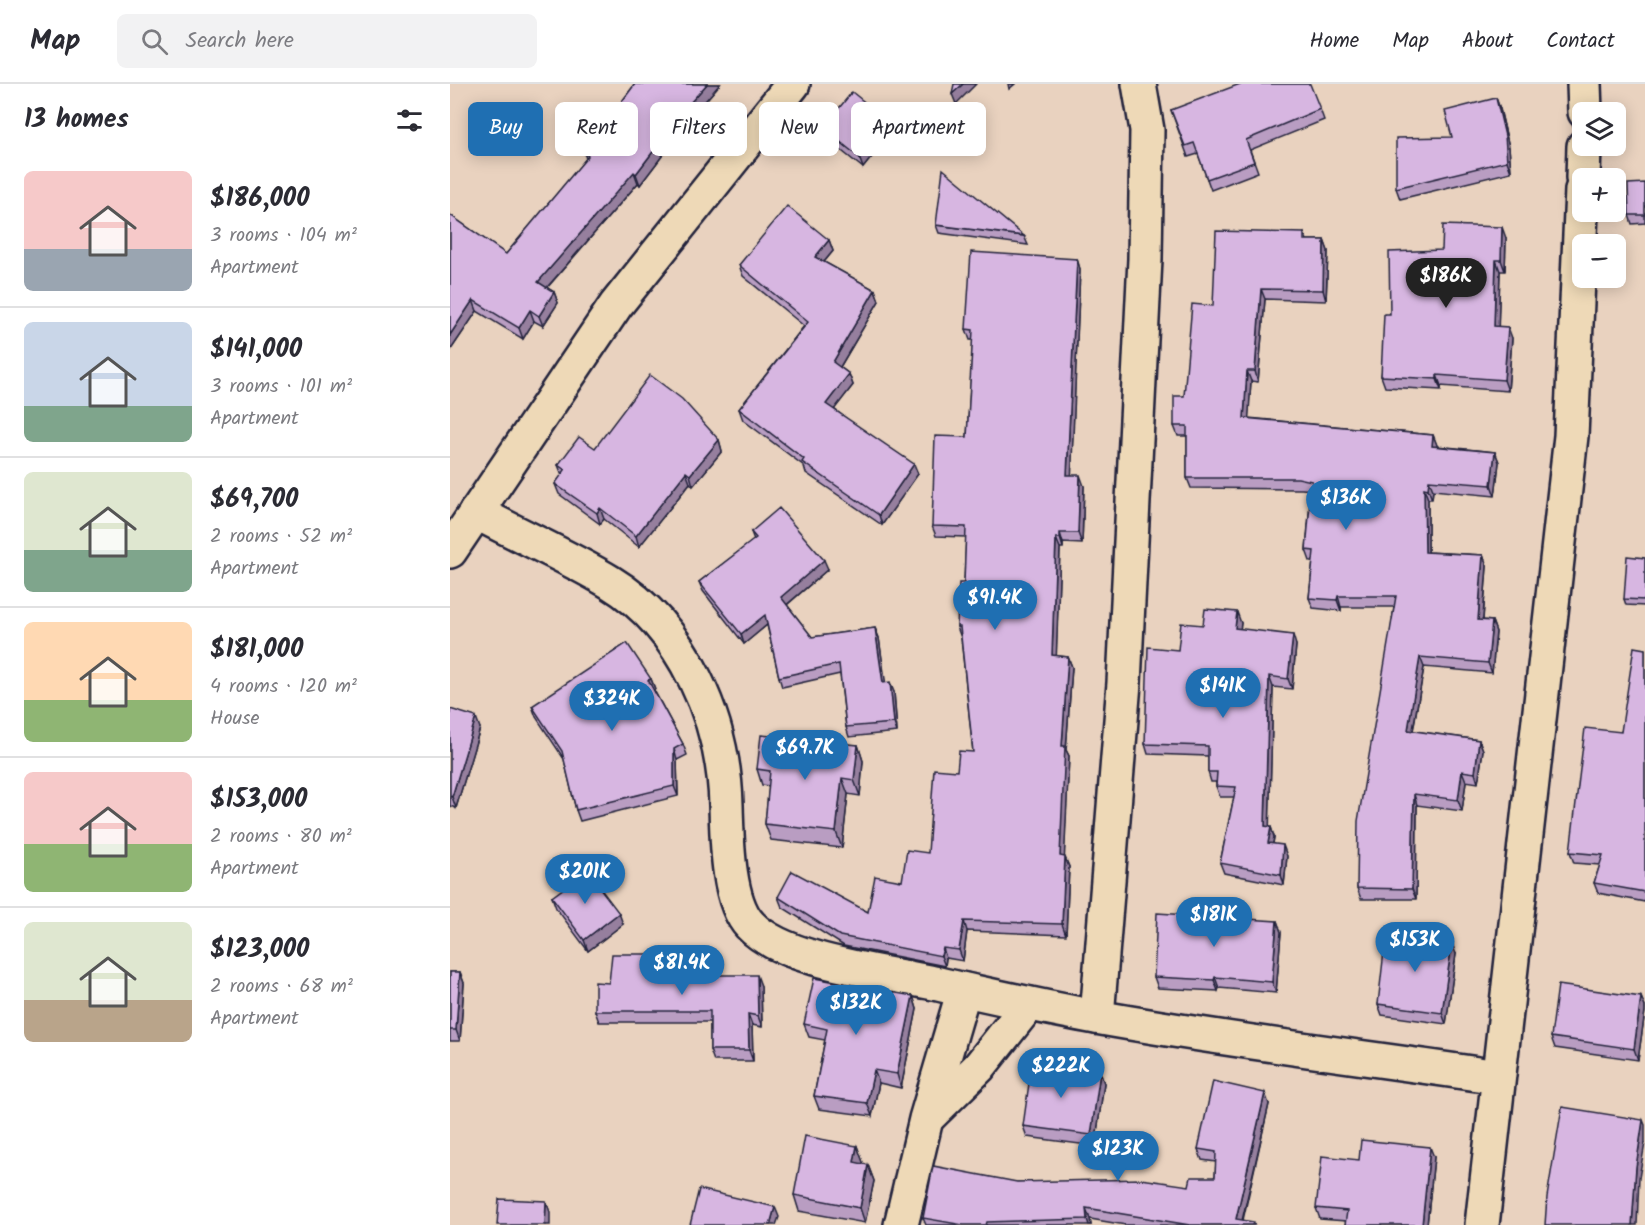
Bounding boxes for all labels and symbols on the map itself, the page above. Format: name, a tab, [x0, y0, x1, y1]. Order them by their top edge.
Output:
pin: $186K	[1404, 258, 1488, 309]
pin: $136K	[1304, 480, 1388, 531]
pin: $91.4K	[946, 580, 1044, 631]
pin: $141K	[1181, 668, 1265, 719]
pin: $324K	[570, 681, 654, 732]
pin: $69.7K	[756, 730, 854, 781]
pin: $201K	[543, 854, 627, 905]
pin: $181K	[1172, 897, 1256, 948]
pin: $153K	[1373, 922, 1457, 973]
pin: $81.4K	[633, 945, 731, 996]
pin: $132K	[814, 985, 898, 1036]
pin: $222K	[1019, 1048, 1103, 1099]
pin: $123K	[1076, 1131, 1160, 1182]

